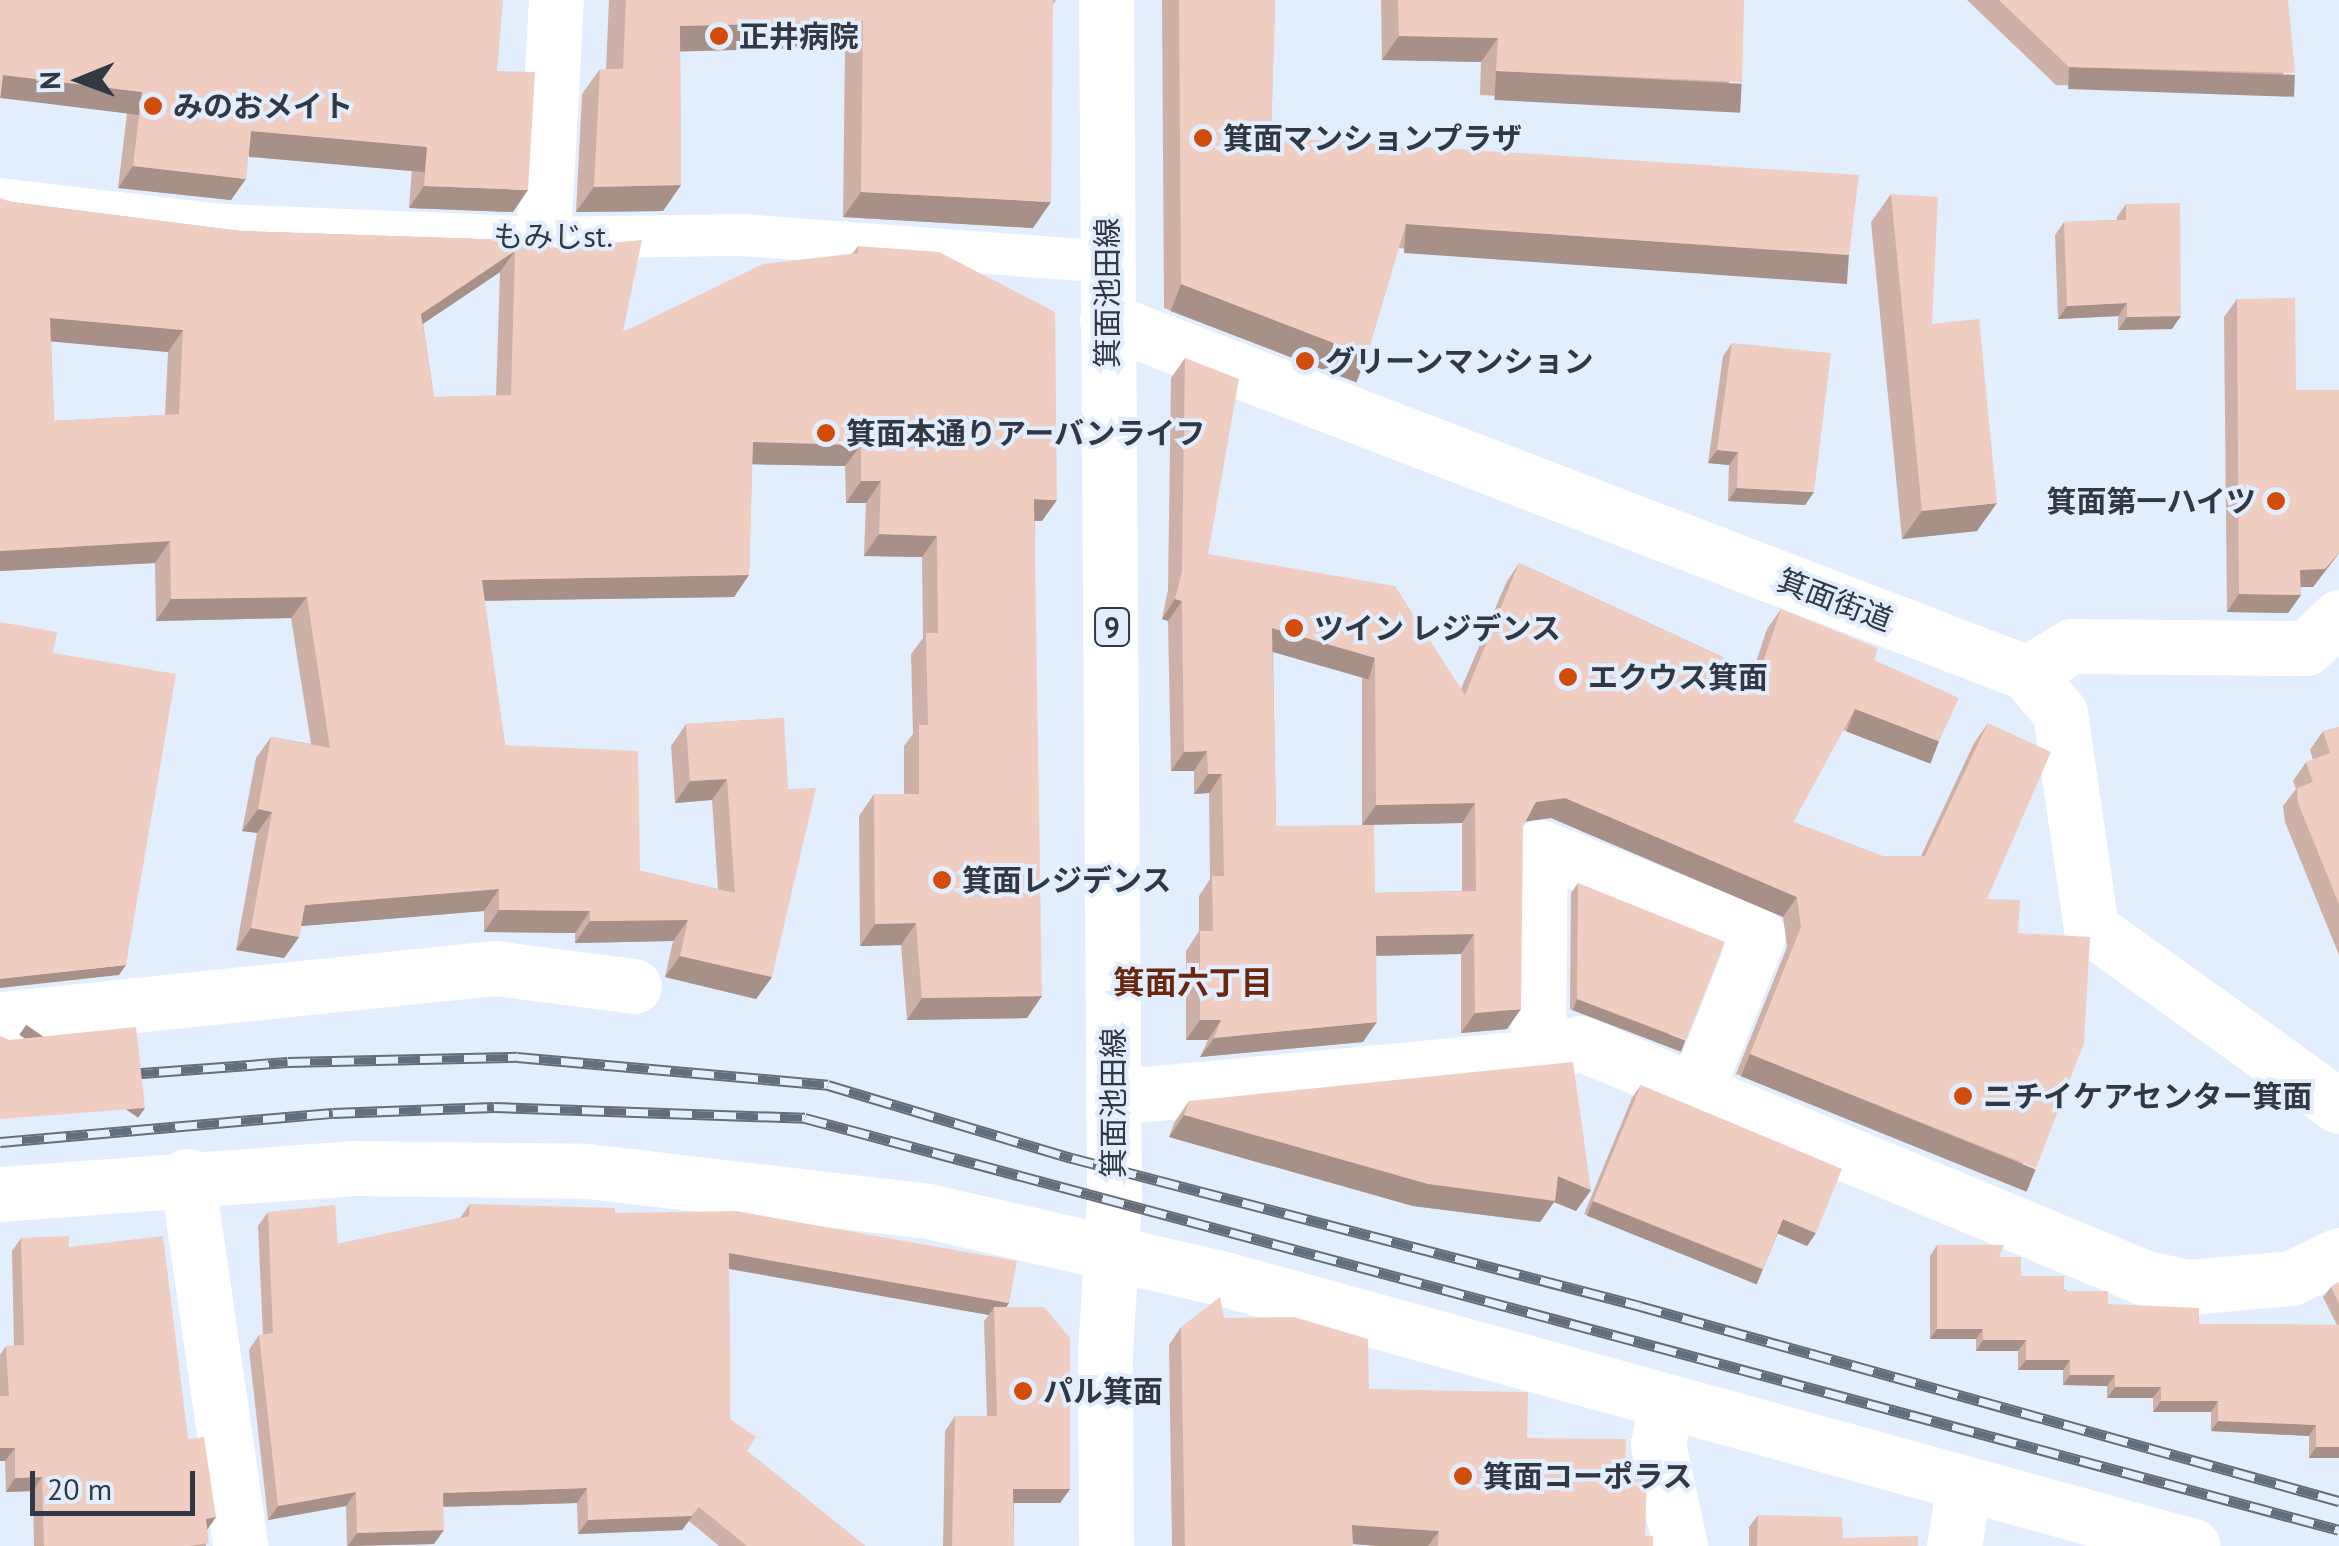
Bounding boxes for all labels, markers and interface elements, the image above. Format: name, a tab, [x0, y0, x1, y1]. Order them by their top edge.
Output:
place label: 正井病院	[739, 18, 859, 54]
marker: 正井病院	[708, 25, 730, 47]
north arrow	[30, 30, 130, 130]
text: N	[31, 71, 68, 90]
place label: みのおメイト	[173, 88, 353, 124]
marker: みのおメイト	[142, 95, 164, 117]
place label: 箕面マンションプラザ	[1223, 120, 1523, 156]
marker: 箕面マンションプラザ	[1192, 127, 1214, 149]
street label: もみじst.	[493, 218, 613, 254]
street label: 箕面池田線	[1089, 218, 1125, 368]
place label: グリーンマンション	[1325, 343, 1595, 379]
marker: グリーンマンション	[1294, 350, 1316, 372]
place label: 箕面本通りアーバンライフ	[846, 415, 1204, 451]
marker: 箕面本通りアーバンライフ	[815, 422, 837, 444]
place label: 箕面第一ハイツ	[2046, 483, 2256, 519]
marker: 箕面第一ハイツ	[2265, 490, 2287, 512]
street label: 箕面街道	[1773, 562, 1897, 638]
road number: 9	[1092, 604, 1132, 650]
place label: ツイン レジデンス	[1314, 610, 1562, 646]
marker: ツイン レジデンス	[1283, 617, 1305, 639]
place label: エクウス箕面	[1588, 659, 1768, 695]
marker: エクウス箕面	[1557, 666, 1579, 688]
place label: 箕面レジデンス	[962, 862, 1172, 898]
marker: 箕面レジデンス	[931, 869, 953, 891]
district label: 箕面六丁目	[1113, 963, 1273, 1001]
street label: 箕面池田線	[1095, 1028, 1131, 1178]
place label: ニチイケアセンター箕面	[1983, 1078, 2313, 1114]
marker: ニチイケアセンター箕面	[1952, 1085, 1974, 1107]
place label: パル箕面	[1043, 1373, 1163, 1409]
marker: パル箕面	[1012, 1380, 1034, 1402]
scale bar	[35, 1451, 200, 1513]
place label: 箕面コーポラス	[1483, 1458, 1693, 1494]
marker: 箕面コーポラス	[1452, 1465, 1474, 1487]
text: 20 m	[47, 1469, 112, 1508]

